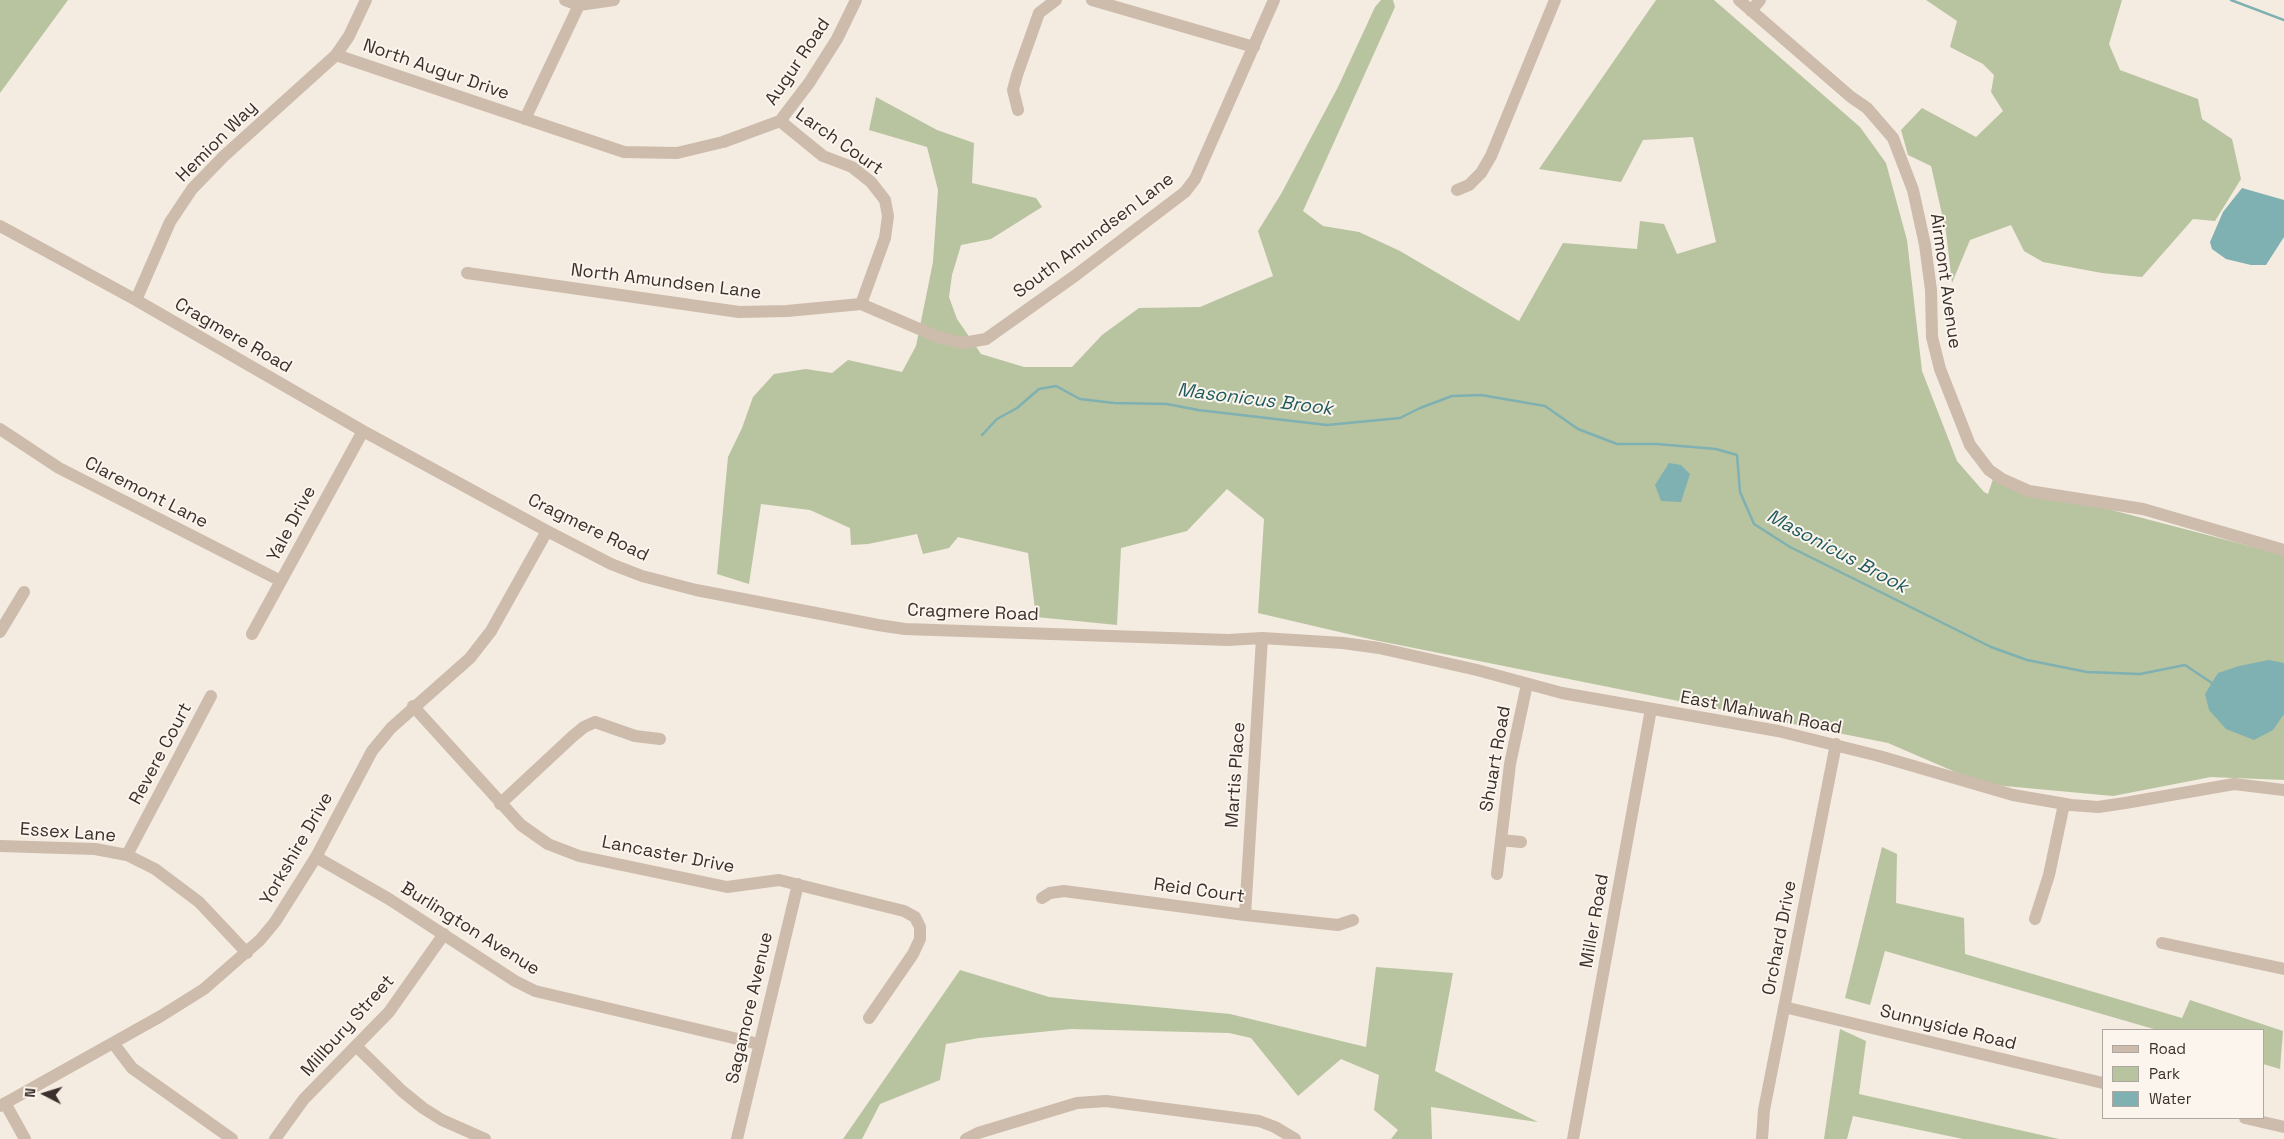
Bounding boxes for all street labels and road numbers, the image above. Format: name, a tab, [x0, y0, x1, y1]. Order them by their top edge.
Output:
street label: Augur Road	[761, 14, 835, 110]
street label: North Augur Drive	[360, 35, 512, 105]
street label: Hemion Way	[172, 97, 262, 187]
street label: Larch Court	[791, 104, 887, 180]
street label: South Amundsen Lane	[1010, 169, 1178, 303]
street label: Airmont Avenue	[1925, 212, 1965, 350]
street label: North Amundsen Lane	[570, 260, 762, 304]
street label: Cragmere Road	[171, 294, 295, 378]
street label: Claremont Lane	[81, 453, 211, 533]
street label: Yale Drive	[263, 482, 321, 566]
street label: Cragmere Road	[524, 489, 652, 567]
street label: Cragmere Road	[907, 600, 1039, 626]
street label: East Mahwah Road	[1678, 687, 1844, 739]
street label: Revere Court	[125, 699, 197, 809]
street label: Shuart Road	[1476, 704, 1516, 814]
street label: Martis Place	[1222, 721, 1250, 829]
street label: Yorkshire Drive	[256, 789, 338, 909]
street label: Essex Lane	[19, 819, 117, 847]
street label: Lancaster Drive	[600, 832, 736, 878]
street label: Miller Road	[1576, 872, 1614, 970]
street label: Reid Court	[1152, 874, 1246, 908]
street label: Burlington Avenue	[397, 878, 543, 980]
street label: Orchard Drive	[1758, 879, 1802, 997]
street label: Sagamore Avenue	[722, 930, 778, 1086]
street label: Millbury Street	[297, 971, 399, 1081]
street label: Sunnyside Road	[1877, 1001, 2019, 1055]

